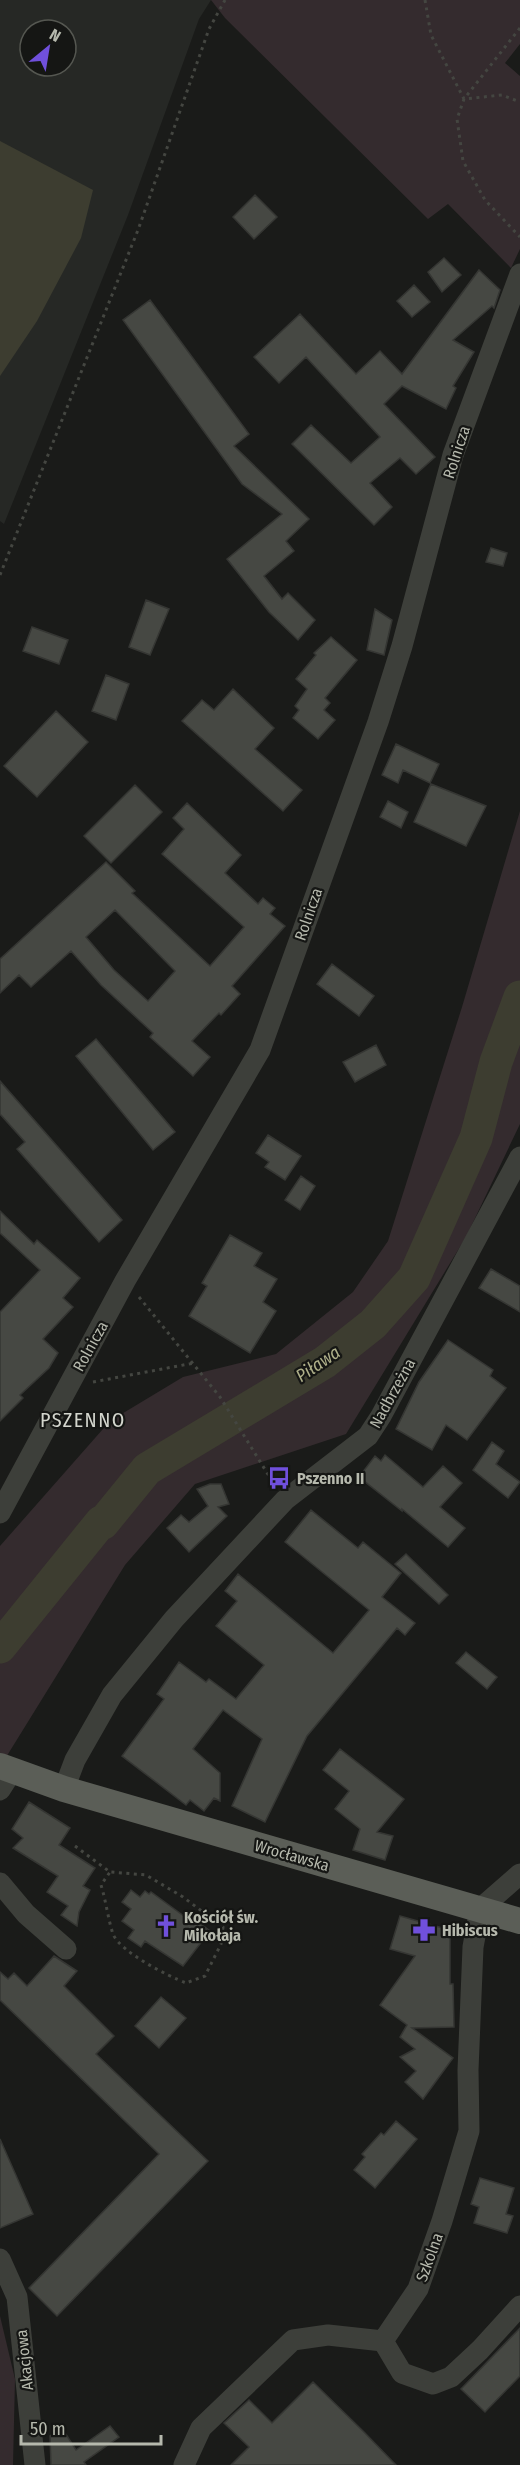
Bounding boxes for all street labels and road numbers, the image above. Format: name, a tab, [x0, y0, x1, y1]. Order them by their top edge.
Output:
street label: Rolnicza	[439, 423, 474, 481]
street label: Rolnicza	[291, 885, 326, 943]
street label: Rolnicza	[69, 1318, 112, 1375]
street label: Nadbrzeżna	[366, 1355, 419, 1431]
street label: Wrocławska	[252, 1836, 332, 1875]
street label: Szkolna	[412, 2230, 447, 2284]
street label: Akacjowa	[12, 2329, 37, 2391]

